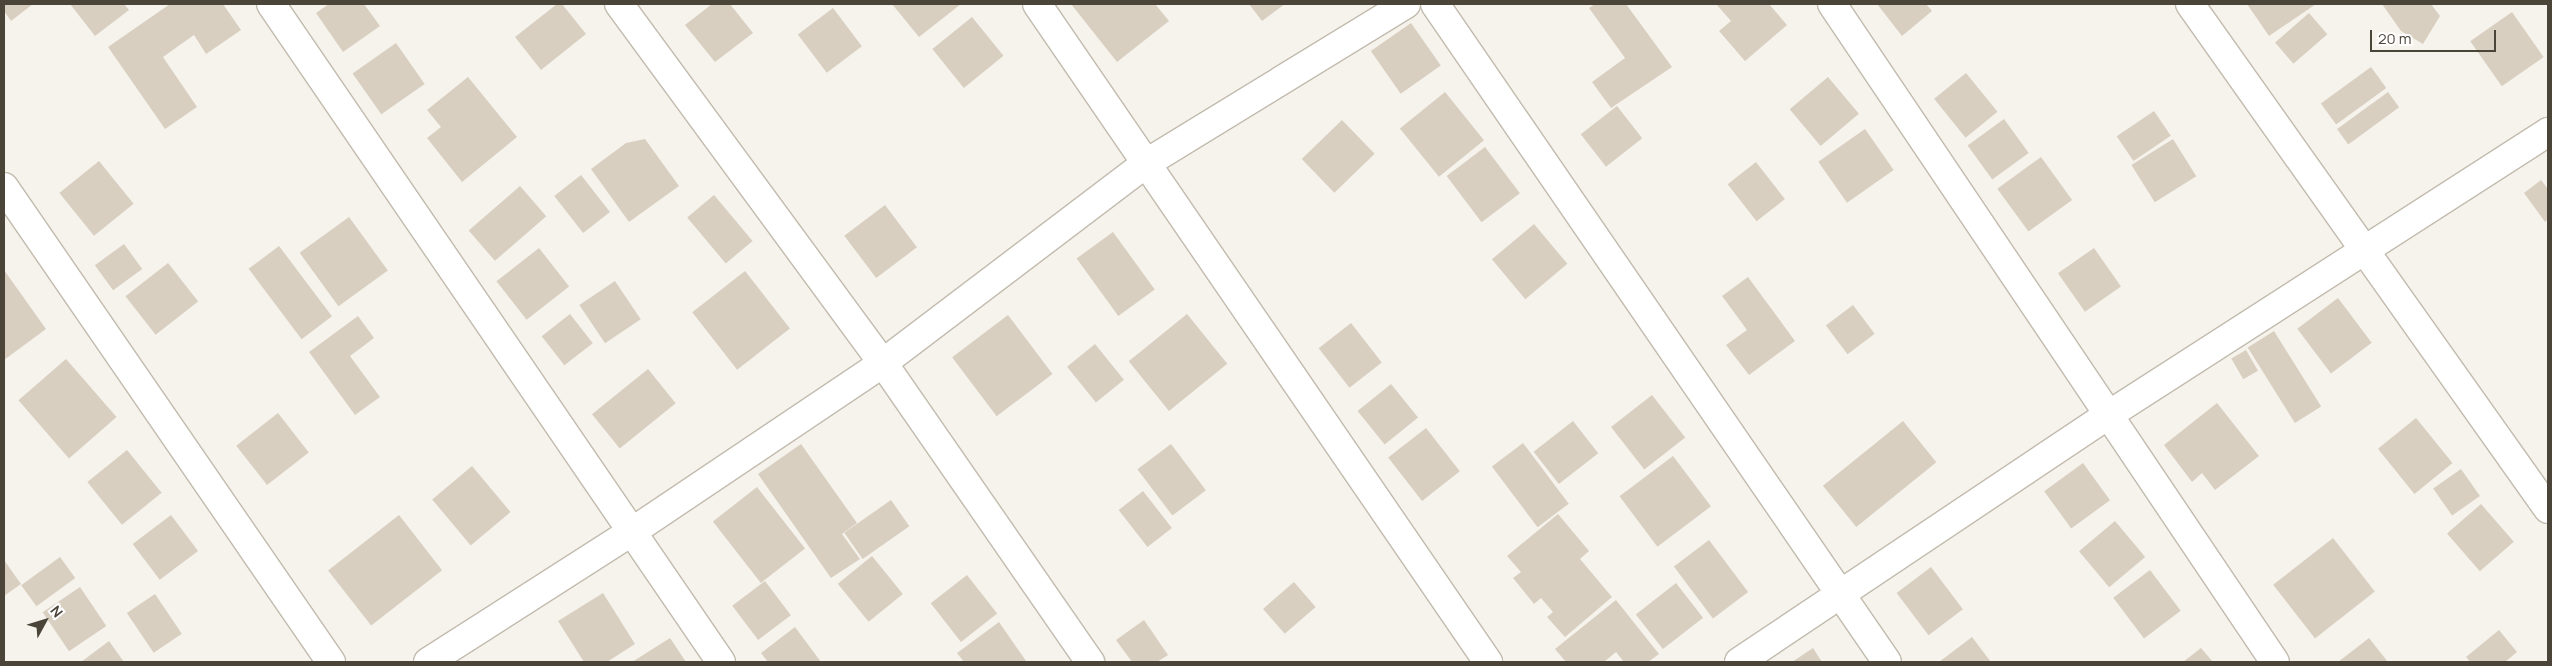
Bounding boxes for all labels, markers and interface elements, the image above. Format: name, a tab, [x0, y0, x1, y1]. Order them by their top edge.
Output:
scale bar	[2372, 20, 2498, 52]
text: 20 m	[2378, 28, 2411, 49]
north arrow	[20, 596, 70, 646]
text: N	[46, 601, 68, 621]

